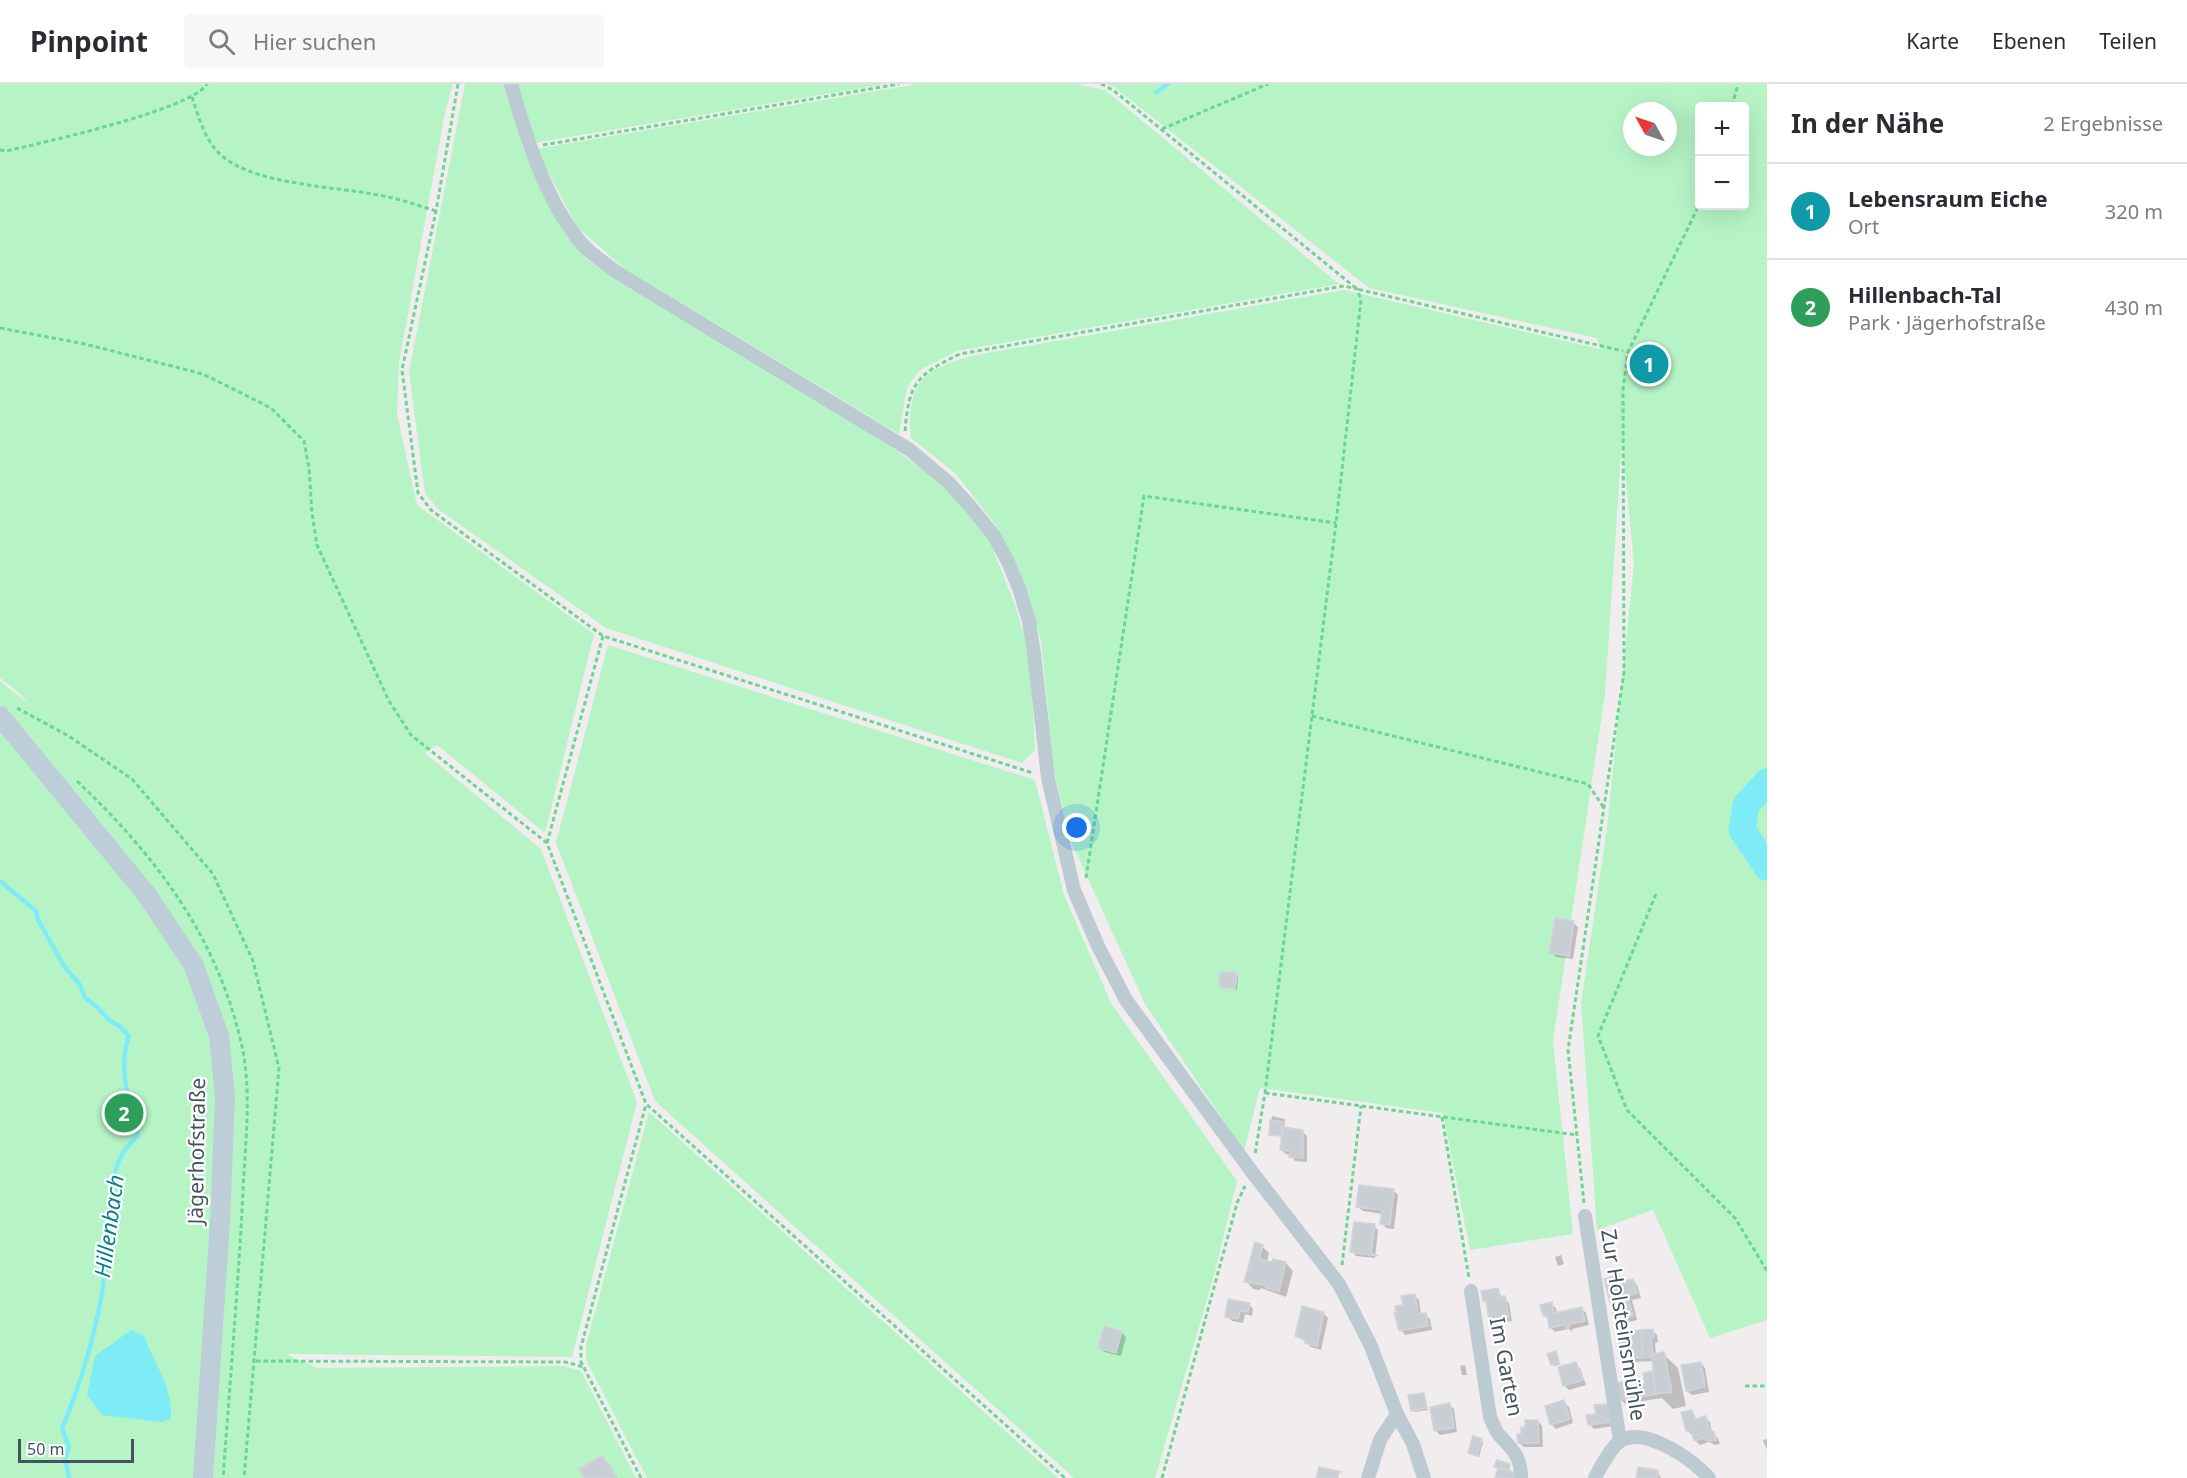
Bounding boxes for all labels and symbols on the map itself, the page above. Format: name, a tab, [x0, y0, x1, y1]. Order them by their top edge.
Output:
north arrow	[1623, 102, 1677, 156]
pin: 1	[1630, 342, 1668, 386]
your location	[1062, 813, 1091, 842]
street label: Jägerhofstraße	[181, 1077, 211, 1227]
pin: 2	[104, 1090, 144, 1136]
water label: Hillenbach	[86, 1172, 130, 1279]
street label: Zur Holsteinsmühle	[1595, 1227, 1653, 1423]
street label: Im Garten	[1484, 1315, 1530, 1419]
scale bar	[18, 1436, 134, 1464]

